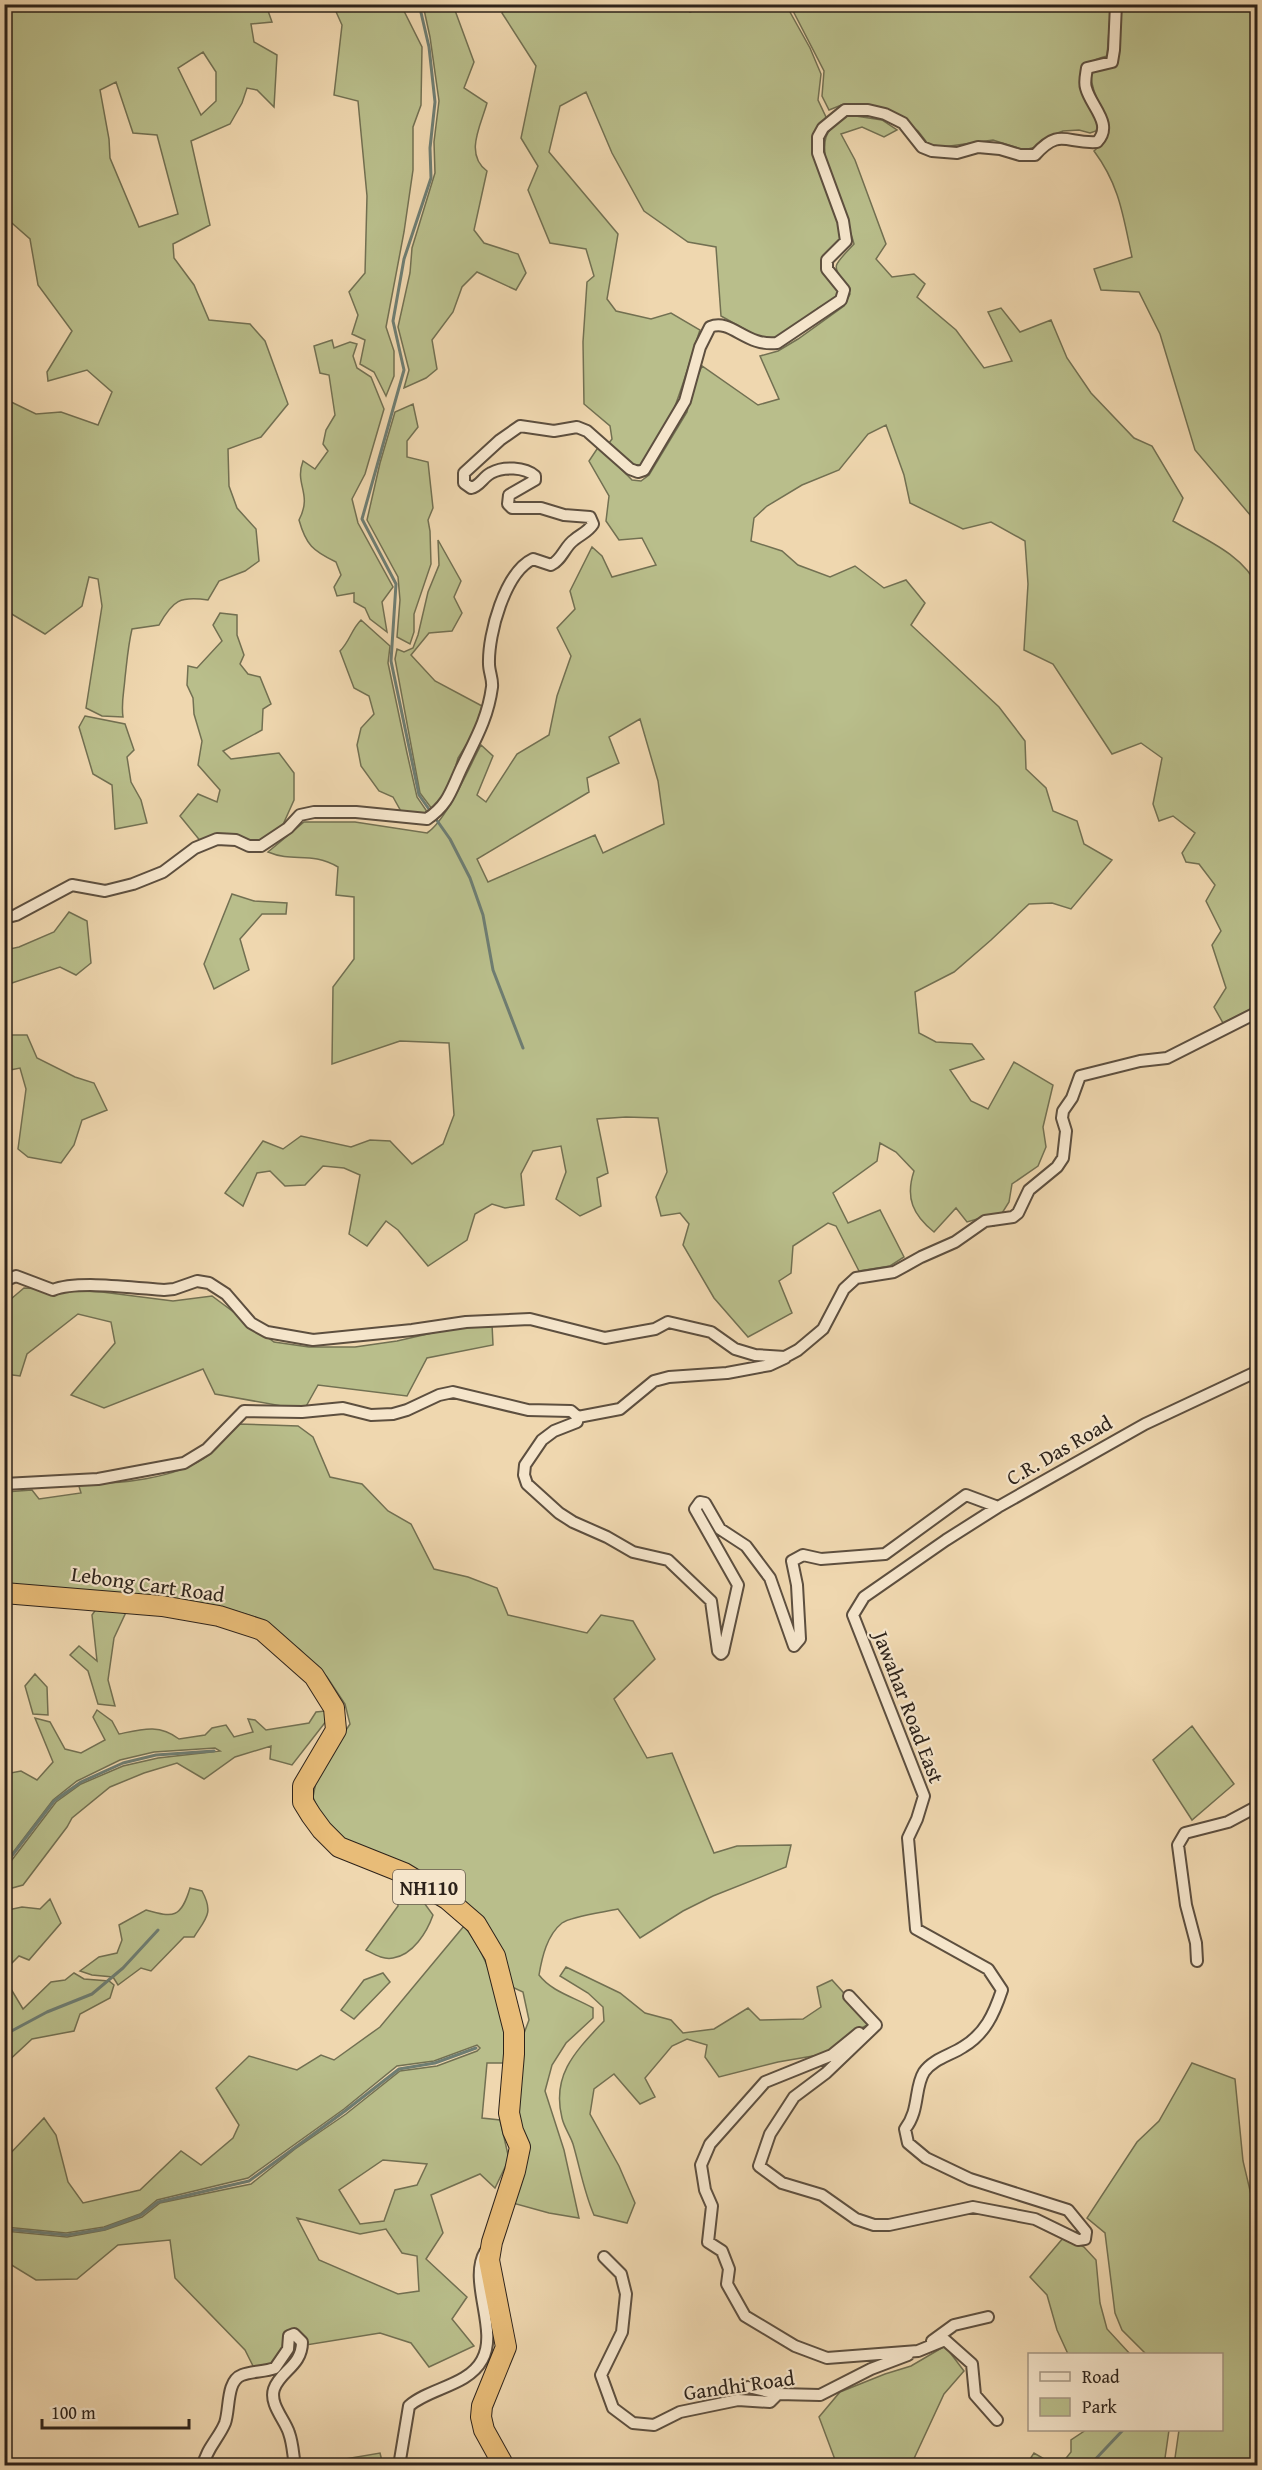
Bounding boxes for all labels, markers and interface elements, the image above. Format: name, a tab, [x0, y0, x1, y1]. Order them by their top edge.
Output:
street label: C.R. Das Road	[1000, 1407, 1118, 1493]
street label: Lebong Cart Road	[69, 1558, 227, 1610]
street label: Jawahar Road East	[865, 1624, 952, 1788]
road number: NH110	[393, 1870, 465, 1904]
legend	[1028, 2353, 1223, 2431]
street label: Gandhi Road	[682, 2362, 797, 2408]
text: Road	[1082, 2363, 1120, 2390]
scale bar	[42, 2392, 189, 2430]
text: Park	[1082, 2393, 1118, 2420]
text: 100 m	[51, 2399, 96, 2426]

